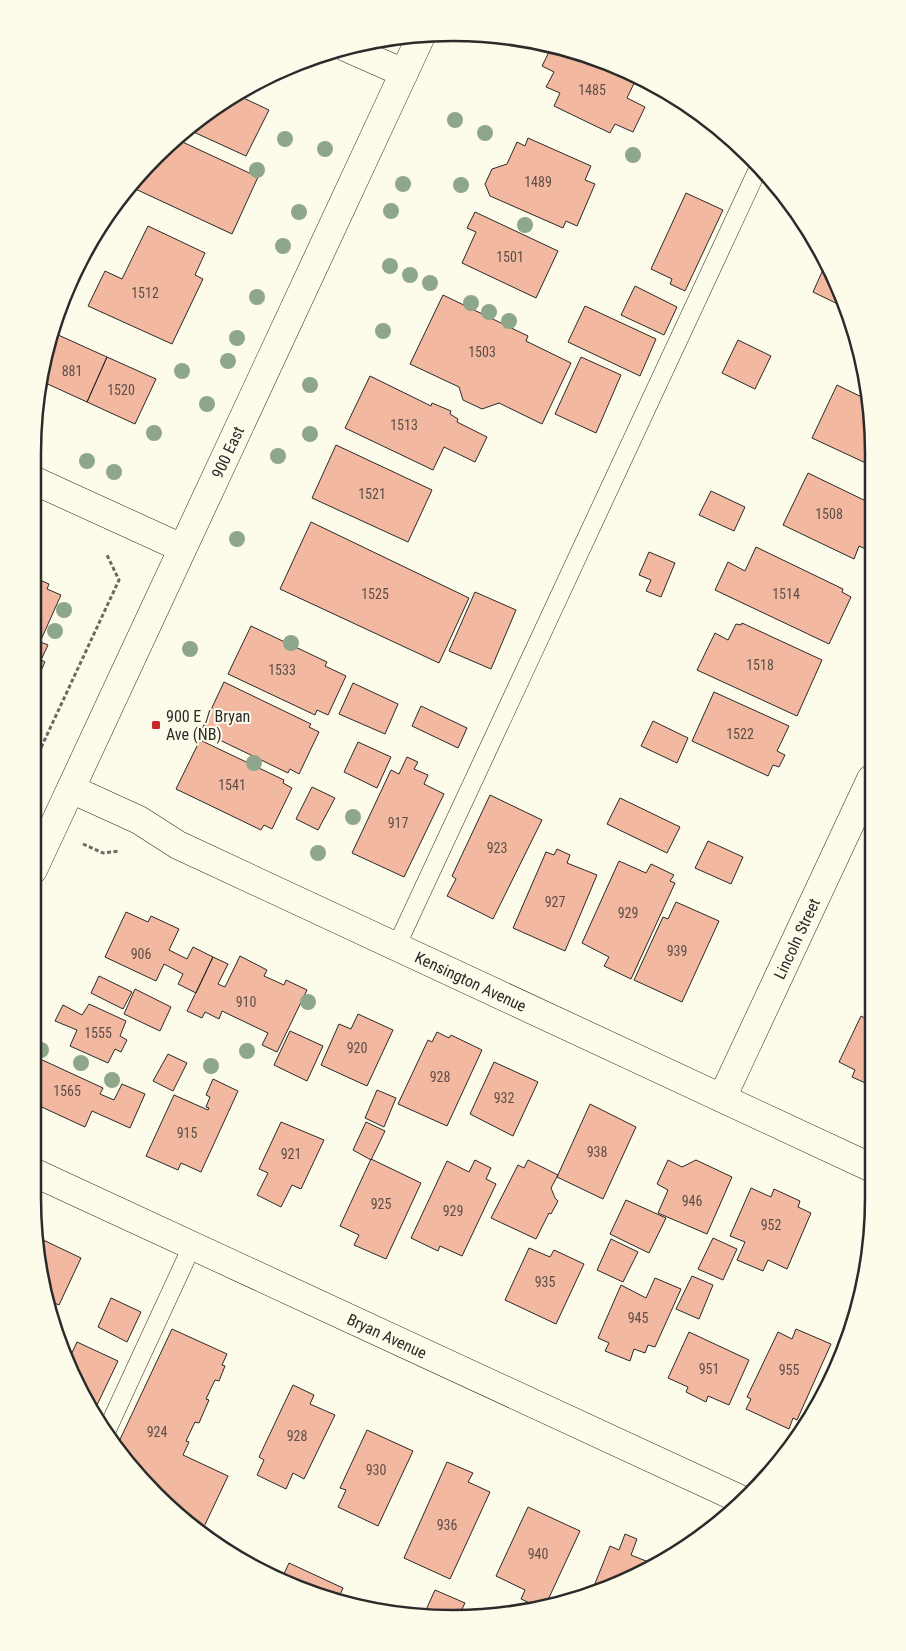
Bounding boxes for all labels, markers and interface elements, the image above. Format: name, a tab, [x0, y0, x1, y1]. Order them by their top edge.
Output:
house number: 1485	[578, 82, 606, 98]
house number: 1489	[524, 174, 552, 190]
house number: 1501	[496, 249, 524, 265]
house number: 1512	[131, 285, 159, 301]
house number: 1503	[468, 344, 496, 360]
house number: 881	[62, 363, 82, 379]
house number: 1520	[107, 382, 135, 398]
house number: 1513	[390, 417, 418, 433]
street label: 900 East	[207, 423, 248, 481]
house number: 1521	[358, 486, 386, 502]
house number: 1508	[815, 506, 843, 522]
house number: 1525	[361, 586, 389, 602]
house number: 1514	[772, 586, 800, 602]
house number: 1518	[746, 657, 774, 673]
house number: 1533	[268, 662, 296, 678]
place label: 900 E / Bryan Ave (NB)	[166, 707, 250, 744]
marker: 900 E / Bryan Ave (NB)	[150, 719, 162, 731]
house number: 1522	[726, 726, 754, 742]
house number: 1541	[218, 777, 246, 793]
house number: 917	[388, 815, 408, 831]
house number: 923	[487, 840, 507, 856]
house number: 927	[545, 894, 565, 910]
street label: Lincoln Street	[769, 895, 824, 982]
house number: 929	[618, 905, 638, 921]
house number: 939	[667, 943, 687, 959]
house number: 906	[131, 946, 151, 962]
street label: Kensington Avenue	[412, 947, 529, 1015]
house number: 910	[236, 994, 256, 1010]
house number: 1555	[84, 1025, 112, 1041]
house number: 920	[347, 1040, 367, 1056]
house number: 928	[430, 1069, 450, 1085]
house number: 1565	[53, 1083, 81, 1099]
house number: 932	[494, 1090, 514, 1106]
house number: 915	[177, 1125, 197, 1141]
house number: 938	[587, 1144, 607, 1160]
house number: 921	[281, 1146, 301, 1162]
house number: 946	[682, 1193, 702, 1209]
house number: 925	[371, 1196, 391, 1212]
house number: 929	[443, 1203, 463, 1219]
house number: 952	[761, 1217, 781, 1233]
house number: 935	[535, 1274, 555, 1290]
street label: Bryan Avenue	[344, 1309, 430, 1362]
house number: 945	[628, 1310, 648, 1326]
house number: 951	[699, 1361, 719, 1377]
house number: 955	[779, 1362, 799, 1378]
house number: 924	[147, 1424, 167, 1440]
house number: 928	[287, 1428, 307, 1444]
house number: 930	[366, 1462, 386, 1478]
house number: 936	[437, 1517, 457, 1533]
house number: 940	[528, 1546, 548, 1562]

